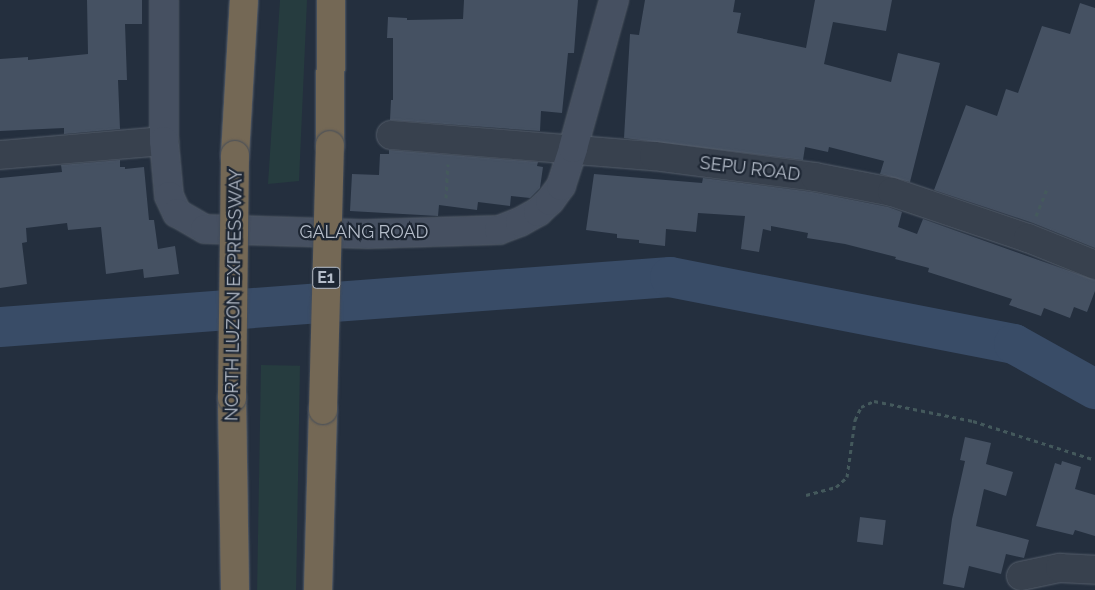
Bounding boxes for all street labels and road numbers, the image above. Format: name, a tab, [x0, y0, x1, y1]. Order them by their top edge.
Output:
street label: SEPU ROAD	[699, 152, 801, 186]
street label: NORTH LUZON EXPRESSWAY	[221, 169, 247, 421]
street label: GALANG ROAD	[300, 221, 428, 243]
road number: E1	[311, 264, 341, 292]

